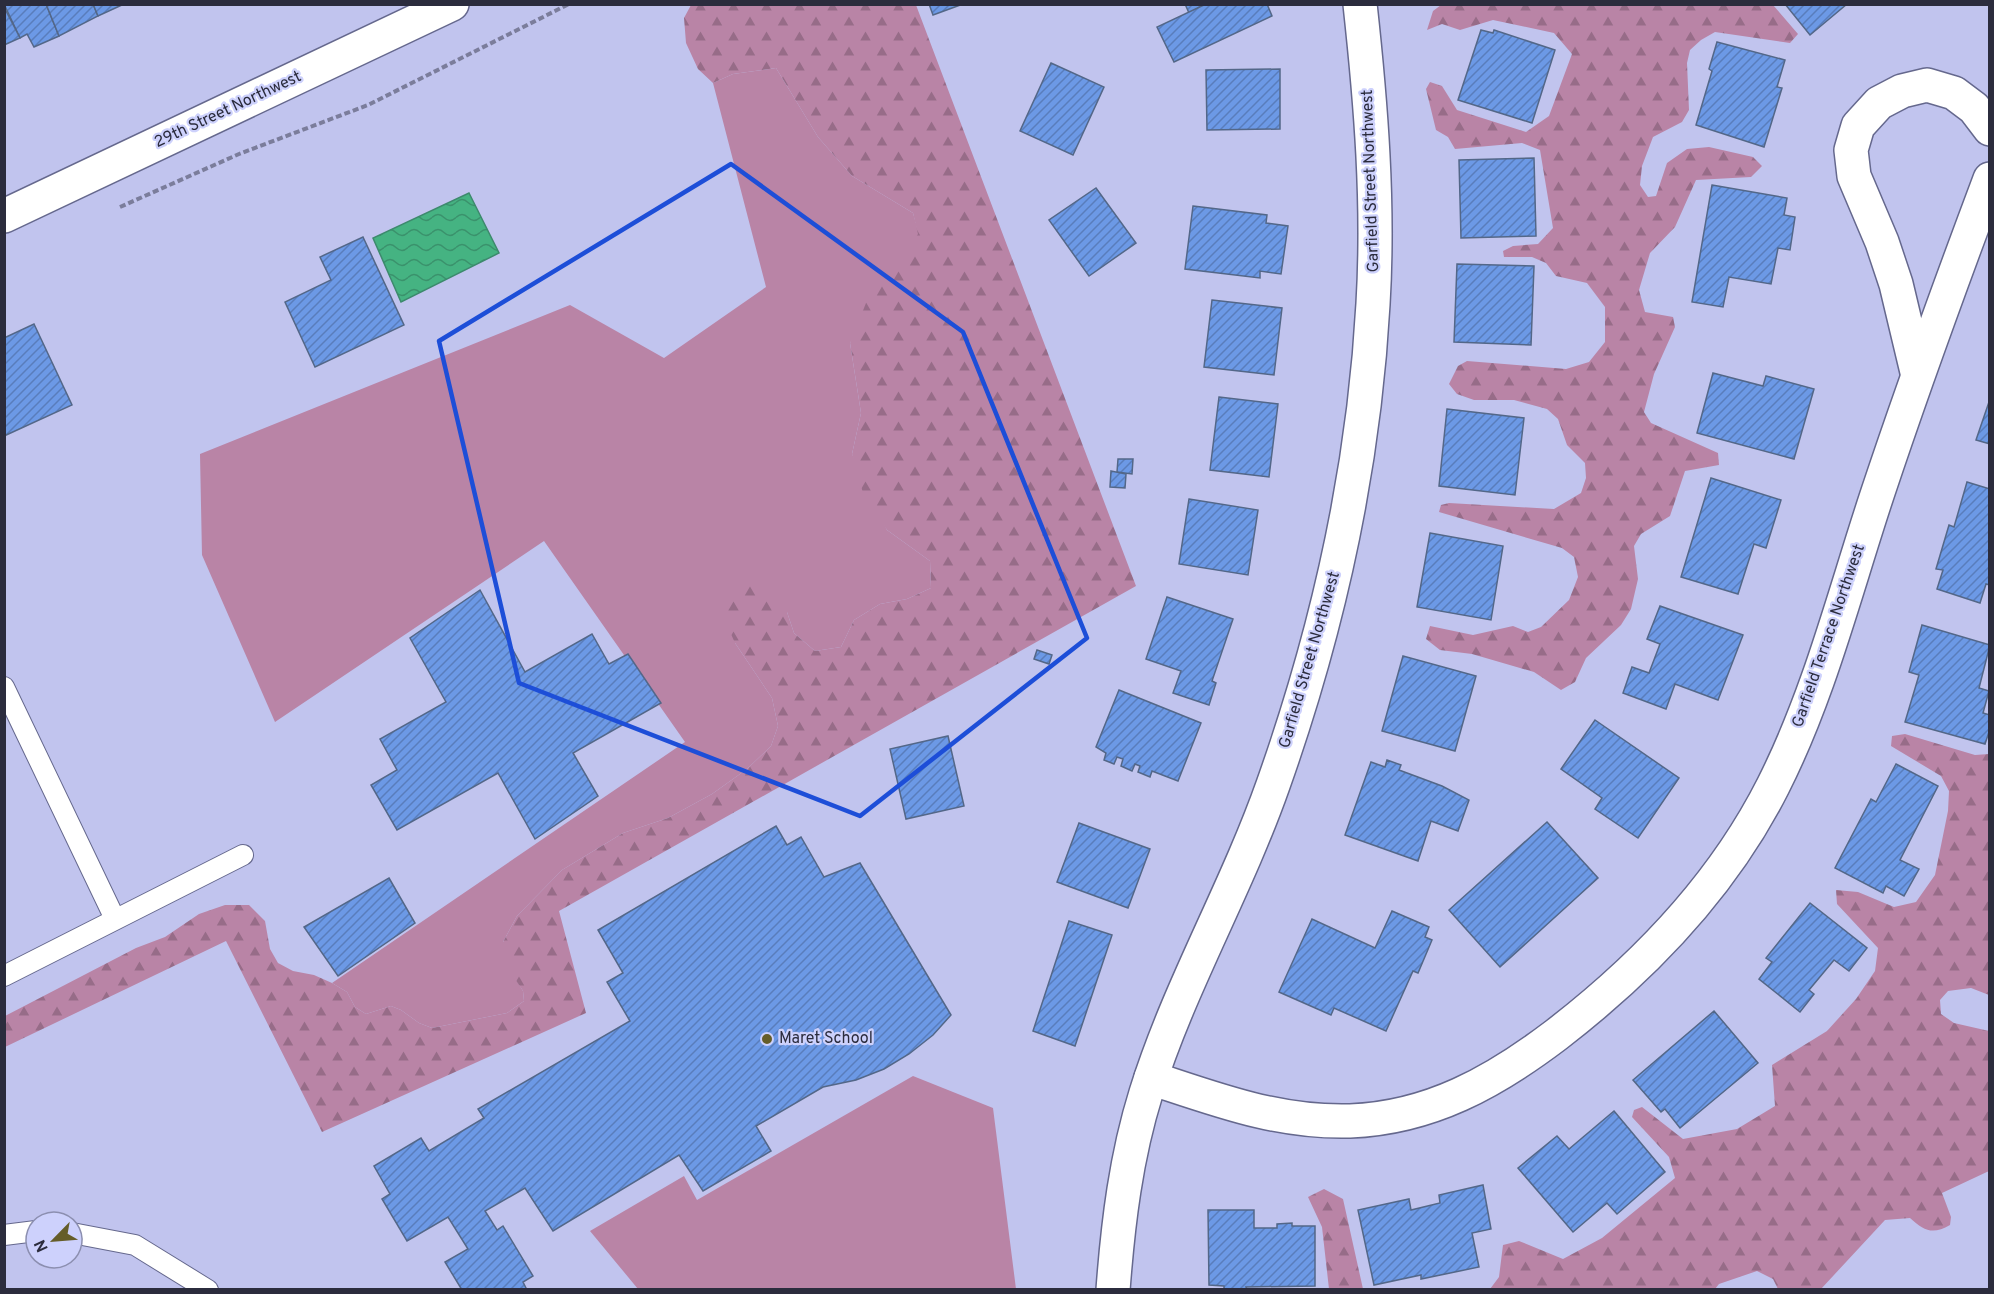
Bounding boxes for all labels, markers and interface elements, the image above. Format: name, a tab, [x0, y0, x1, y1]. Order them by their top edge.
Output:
street label: 29th Street Northwest	[151, 67, 305, 153]
street label: Garfield Street Northwest	[1358, 89, 1384, 273]
street label: Garfield Terrace Northwest	[1788, 542, 1870, 730]
street label: Garfield Street Northwest	[1275, 569, 1345, 751]
place label: Maret School	[779, 1029, 873, 1049]
marker: Maret School	[760, 1032, 774, 1046]
north arrow	[24, 1210, 84, 1270]
text: N	[31, 1236, 54, 1255]

